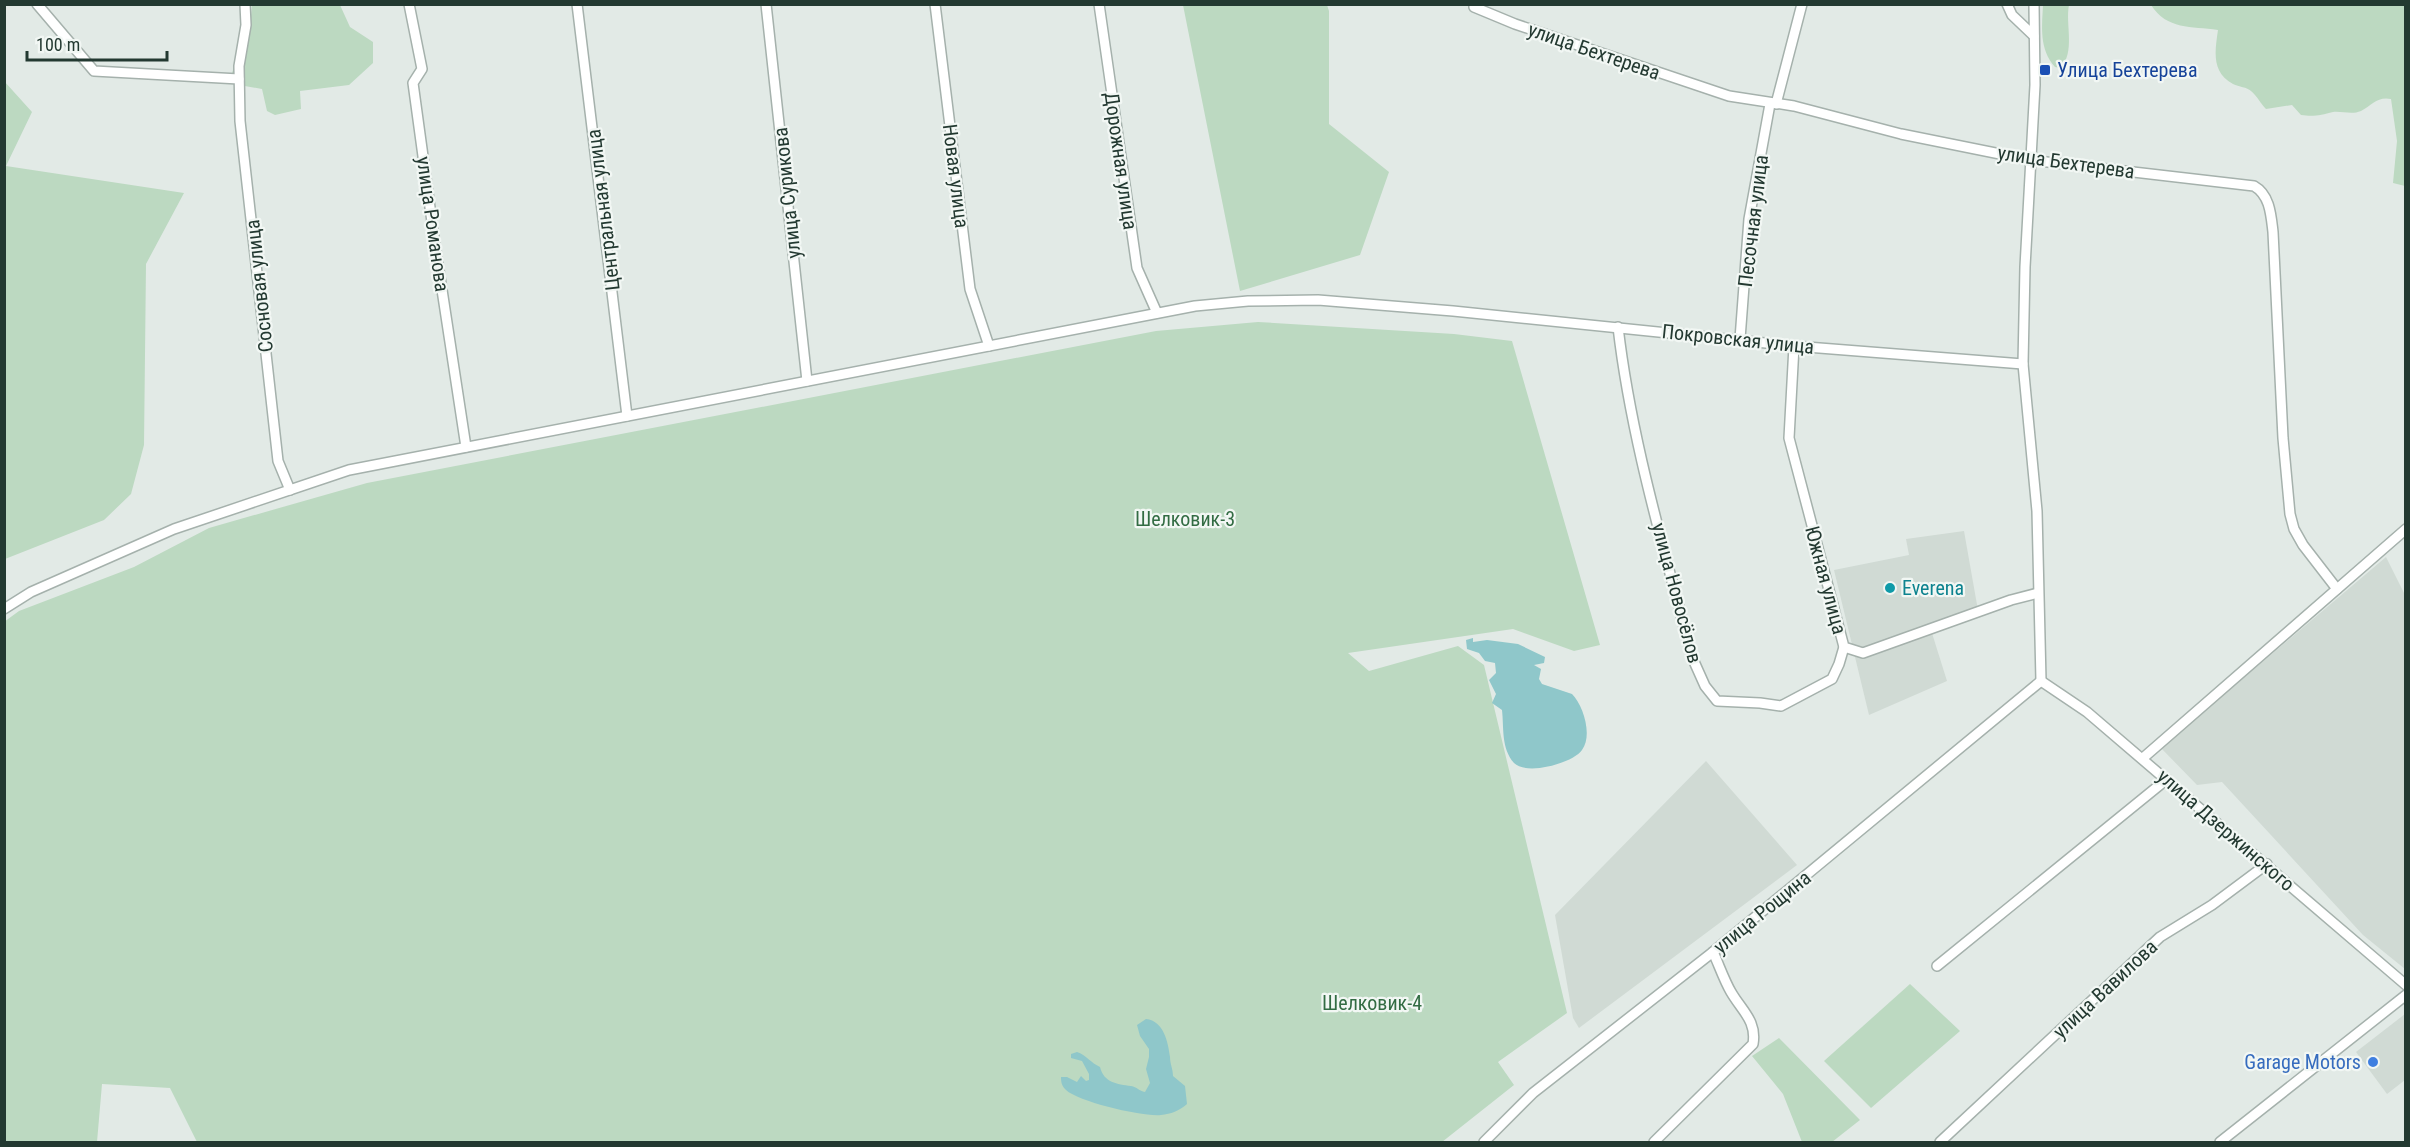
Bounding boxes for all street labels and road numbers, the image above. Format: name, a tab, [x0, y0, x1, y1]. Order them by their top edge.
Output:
street label: улица Бехтерева	[1525, 17, 1663, 85]
street label: Дорожная улица	[1099, 91, 1143, 231]
street label: Новая улица	[938, 123, 974, 229]
street label: улица Сурикова	[768, 126, 806, 260]
street label: Центральная улица	[581, 128, 625, 292]
street label: улица Бехтерева	[1996, 141, 2136, 183]
street label: Песочная улица	[1733, 154, 1773, 288]
street label: улица Романова	[412, 155, 454, 293]
street label: Сосновая улица	[240, 219, 278, 353]
street label: Покровская улица	[1661, 319, 1815, 359]
street label: улица Новосёлов	[1647, 520, 1707, 666]
street label: Южная улица	[1800, 523, 1852, 637]
street label: улица Дзержинского	[2153, 764, 2299, 896]
street label: улица Рощина	[1708, 865, 1816, 959]
street label: улица Вавилова	[2048, 935, 2162, 1043]

